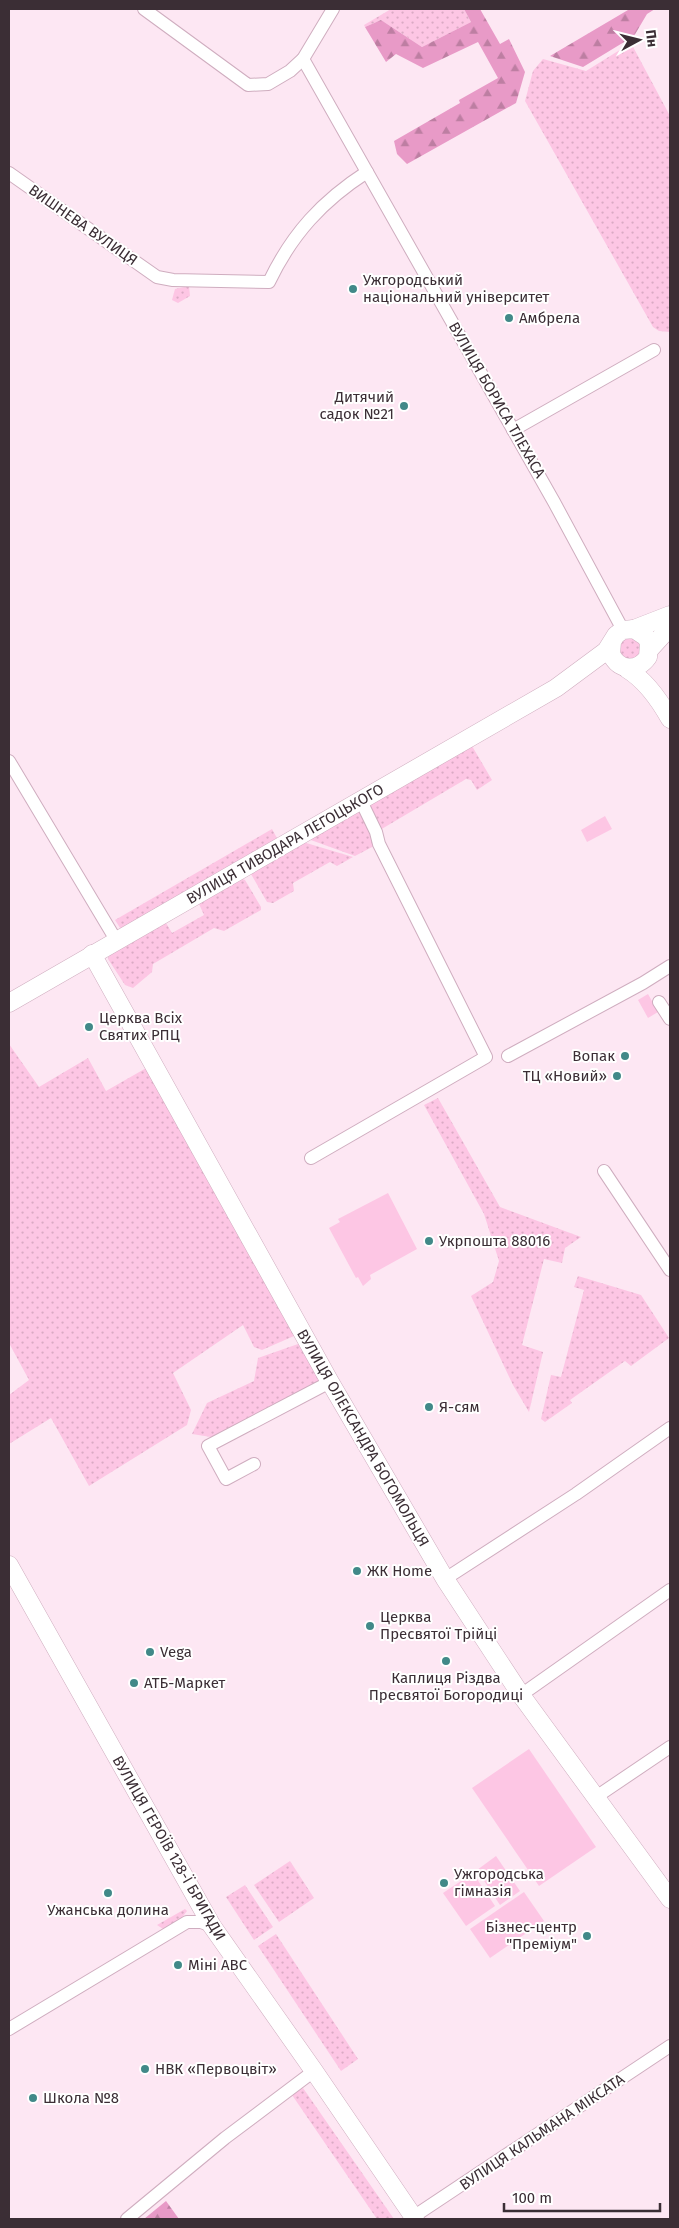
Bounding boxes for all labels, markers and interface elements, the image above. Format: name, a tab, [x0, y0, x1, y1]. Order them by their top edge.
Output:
north arrow	[614, 15, 664, 65]
text: Пн	[642, 29, 661, 48]
street label: ВИШНЕВА ВУЛИЦЯ	[25, 181, 141, 269]
place label: Ужгородський національний університет	[363, 271, 549, 306]
marker: Ужгородський національний університет	[347, 283, 359, 295]
place label: Амбрела	[519, 309, 580, 327]
marker: Амбрела	[503, 312, 515, 324]
street label: ВУЛИЦЯ БОРИСА ТЛЕХАСА	[445, 319, 549, 482]
place label: Дитячий садок №21	[320, 388, 394, 423]
marker: Дитячий садок №21	[398, 400, 410, 412]
street label: ВУЛИЦЯ ТИВОДАРА ЛЕГОЦЬКОГО	[183, 780, 387, 908]
place label: Церква Всіх Святих РПЦ	[99, 1009, 183, 1044]
marker: Церква Всіх Святих РПЦ	[83, 1021, 95, 1033]
place label: Вопак	[572, 1047, 615, 1065]
marker: Вопак	[619, 1050, 631, 1062]
place label: ТЦ «Новий»	[523, 1067, 607, 1085]
marker: ТЦ «Новий»	[611, 1070, 623, 1082]
place label: Укрпошта 88016	[439, 1232, 550, 1250]
marker: Укрпошта 88016	[423, 1235, 435, 1247]
street label: ВУЛИЦЯ ОЛЕКСАНДРА БОГОМОЛЬЦЯ	[293, 1326, 433, 1550]
place label: Я-сям	[439, 1398, 480, 1416]
marker: Я-сям	[423, 1401, 435, 1413]
place label: ЖК Home	[367, 1562, 432, 1580]
marker: ЖК Home	[351, 1565, 363, 1577]
place label: Церква Пресвятої Трійці	[380, 1608, 497, 1643]
marker: Церква Пресвятої Трійці	[364, 1620, 376, 1632]
place label: Vega	[160, 1643, 192, 1661]
marker: Vega	[144, 1646, 156, 1658]
marker: Каплиця Різдва Пресвятої Богородиці	[440, 1655, 452, 1667]
place label: Каплиця Різдва Пресвятої Богородиці	[369, 1669, 523, 1704]
place label: АТБ-Маркет	[144, 1674, 226, 1692]
marker: АТБ-Маркет	[128, 1677, 140, 1689]
street label: ВУЛИЦЯ ГЕРОЇВ 128-Ї БРИГАДИ	[109, 1752, 229, 1944]
place label: Ужгородська гімназія	[454, 1865, 544, 1900]
marker: Ужгородська гімназія	[438, 1877, 450, 1889]
marker: Ужанська долина	[102, 1887, 114, 1899]
place label: Ужанська долина	[47, 1901, 169, 1919]
place label: Бізнес-центр "Преміум"	[486, 1918, 577, 1953]
marker: Бізнес-центр "Преміум"	[581, 1930, 593, 1942]
place label: Міні ABC	[188, 1956, 248, 1974]
marker: Міні ABC	[172, 1959, 184, 1971]
place label: НВК «Первоцвіт»	[155, 2060, 277, 2078]
marker: НВК «Первоцвіт»	[139, 2063, 151, 2075]
street label: ВУЛИЦЯ КАЛЬМАНА МІКСАТА	[456, 2070, 628, 2194]
place label: Школа №8	[43, 2089, 119, 2107]
marker: Школа №8	[27, 2092, 39, 2104]
scale bar	[504, 2180, 660, 2212]
text: 100 m	[512, 2189, 552, 2207]

